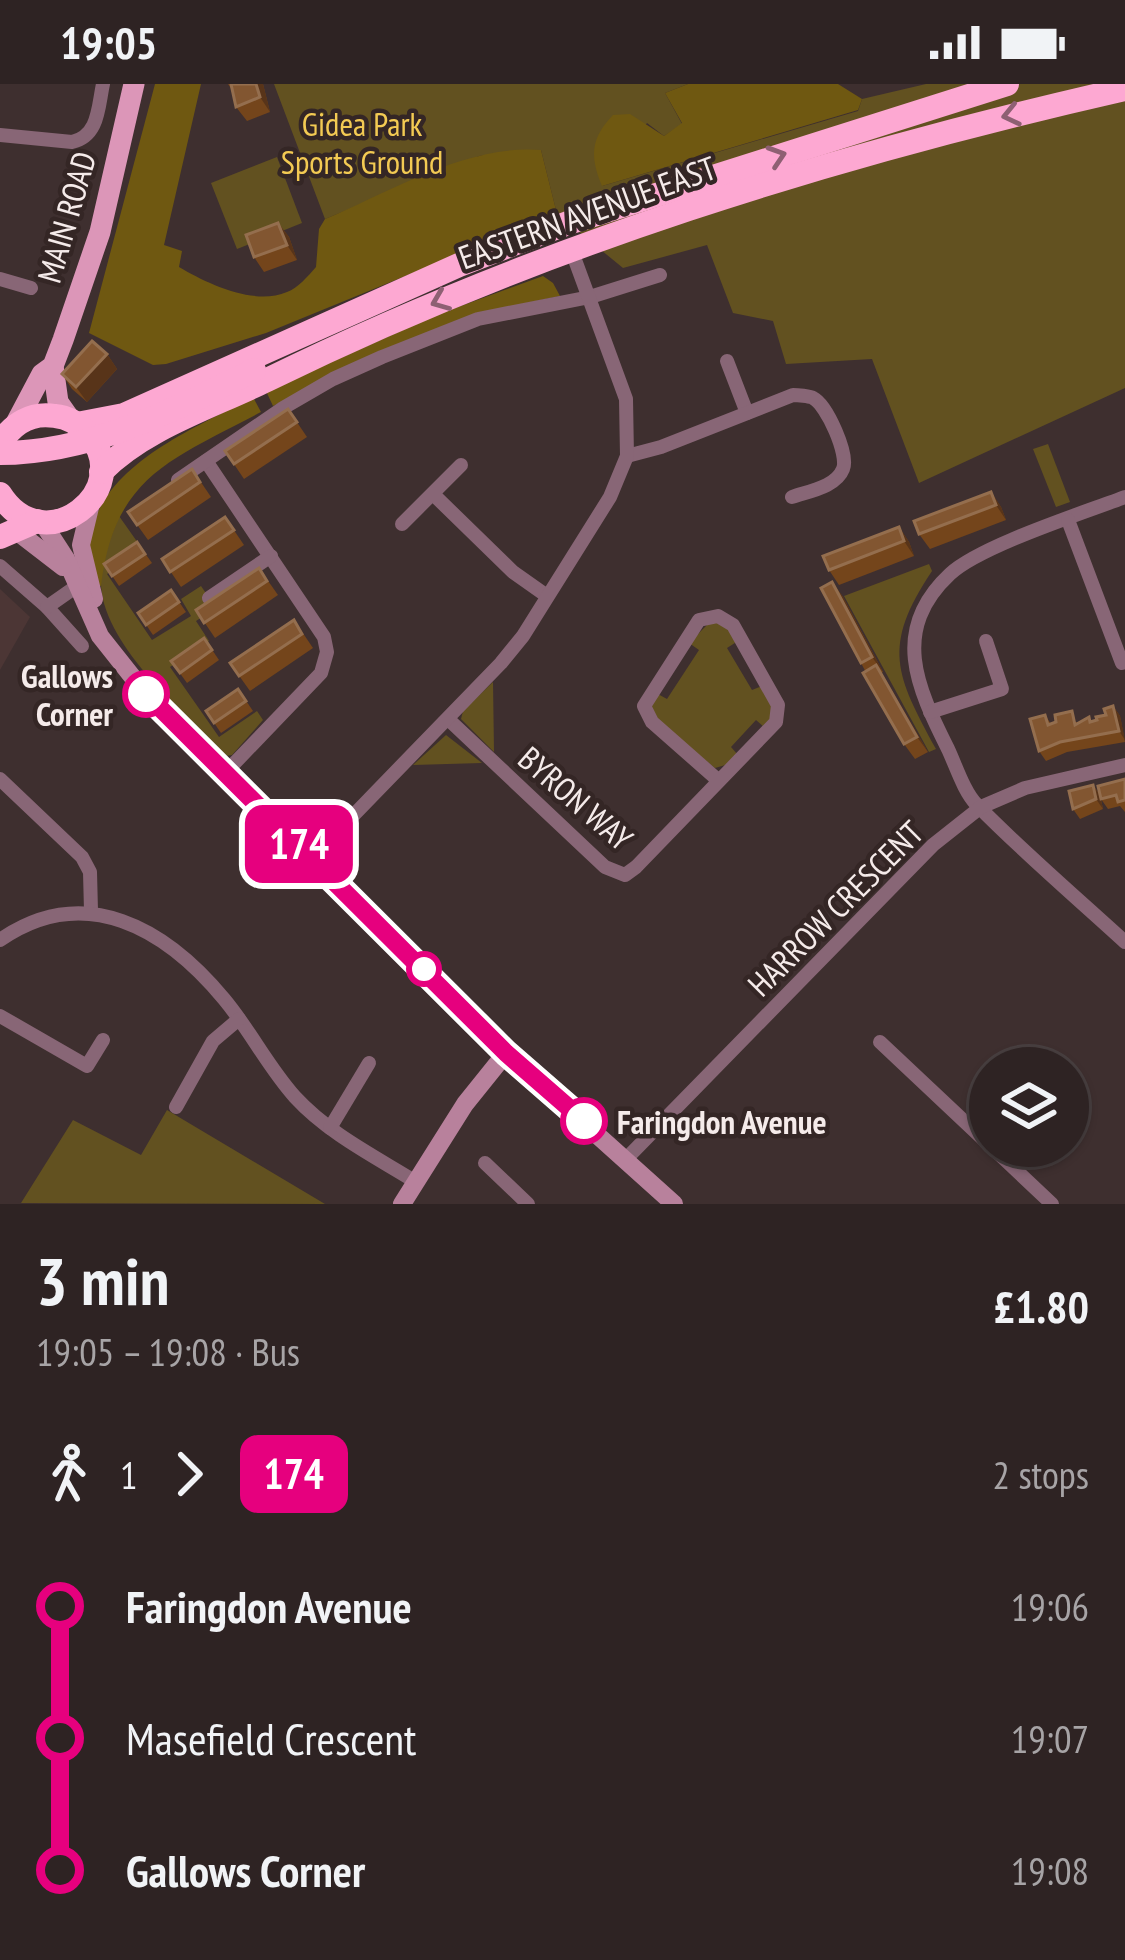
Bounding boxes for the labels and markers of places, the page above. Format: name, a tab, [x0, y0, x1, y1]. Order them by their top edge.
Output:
place label: Gallows Corner	[21, 654, 113, 735]
marker: Gallows Corner	[124, 672, 168, 716]
unlabelled marker	[408, 953, 440, 985]
marker: Faringdon Avenue	[562, 1099, 606, 1143]
place label: Faringdon Avenue	[617, 1100, 827, 1143]

